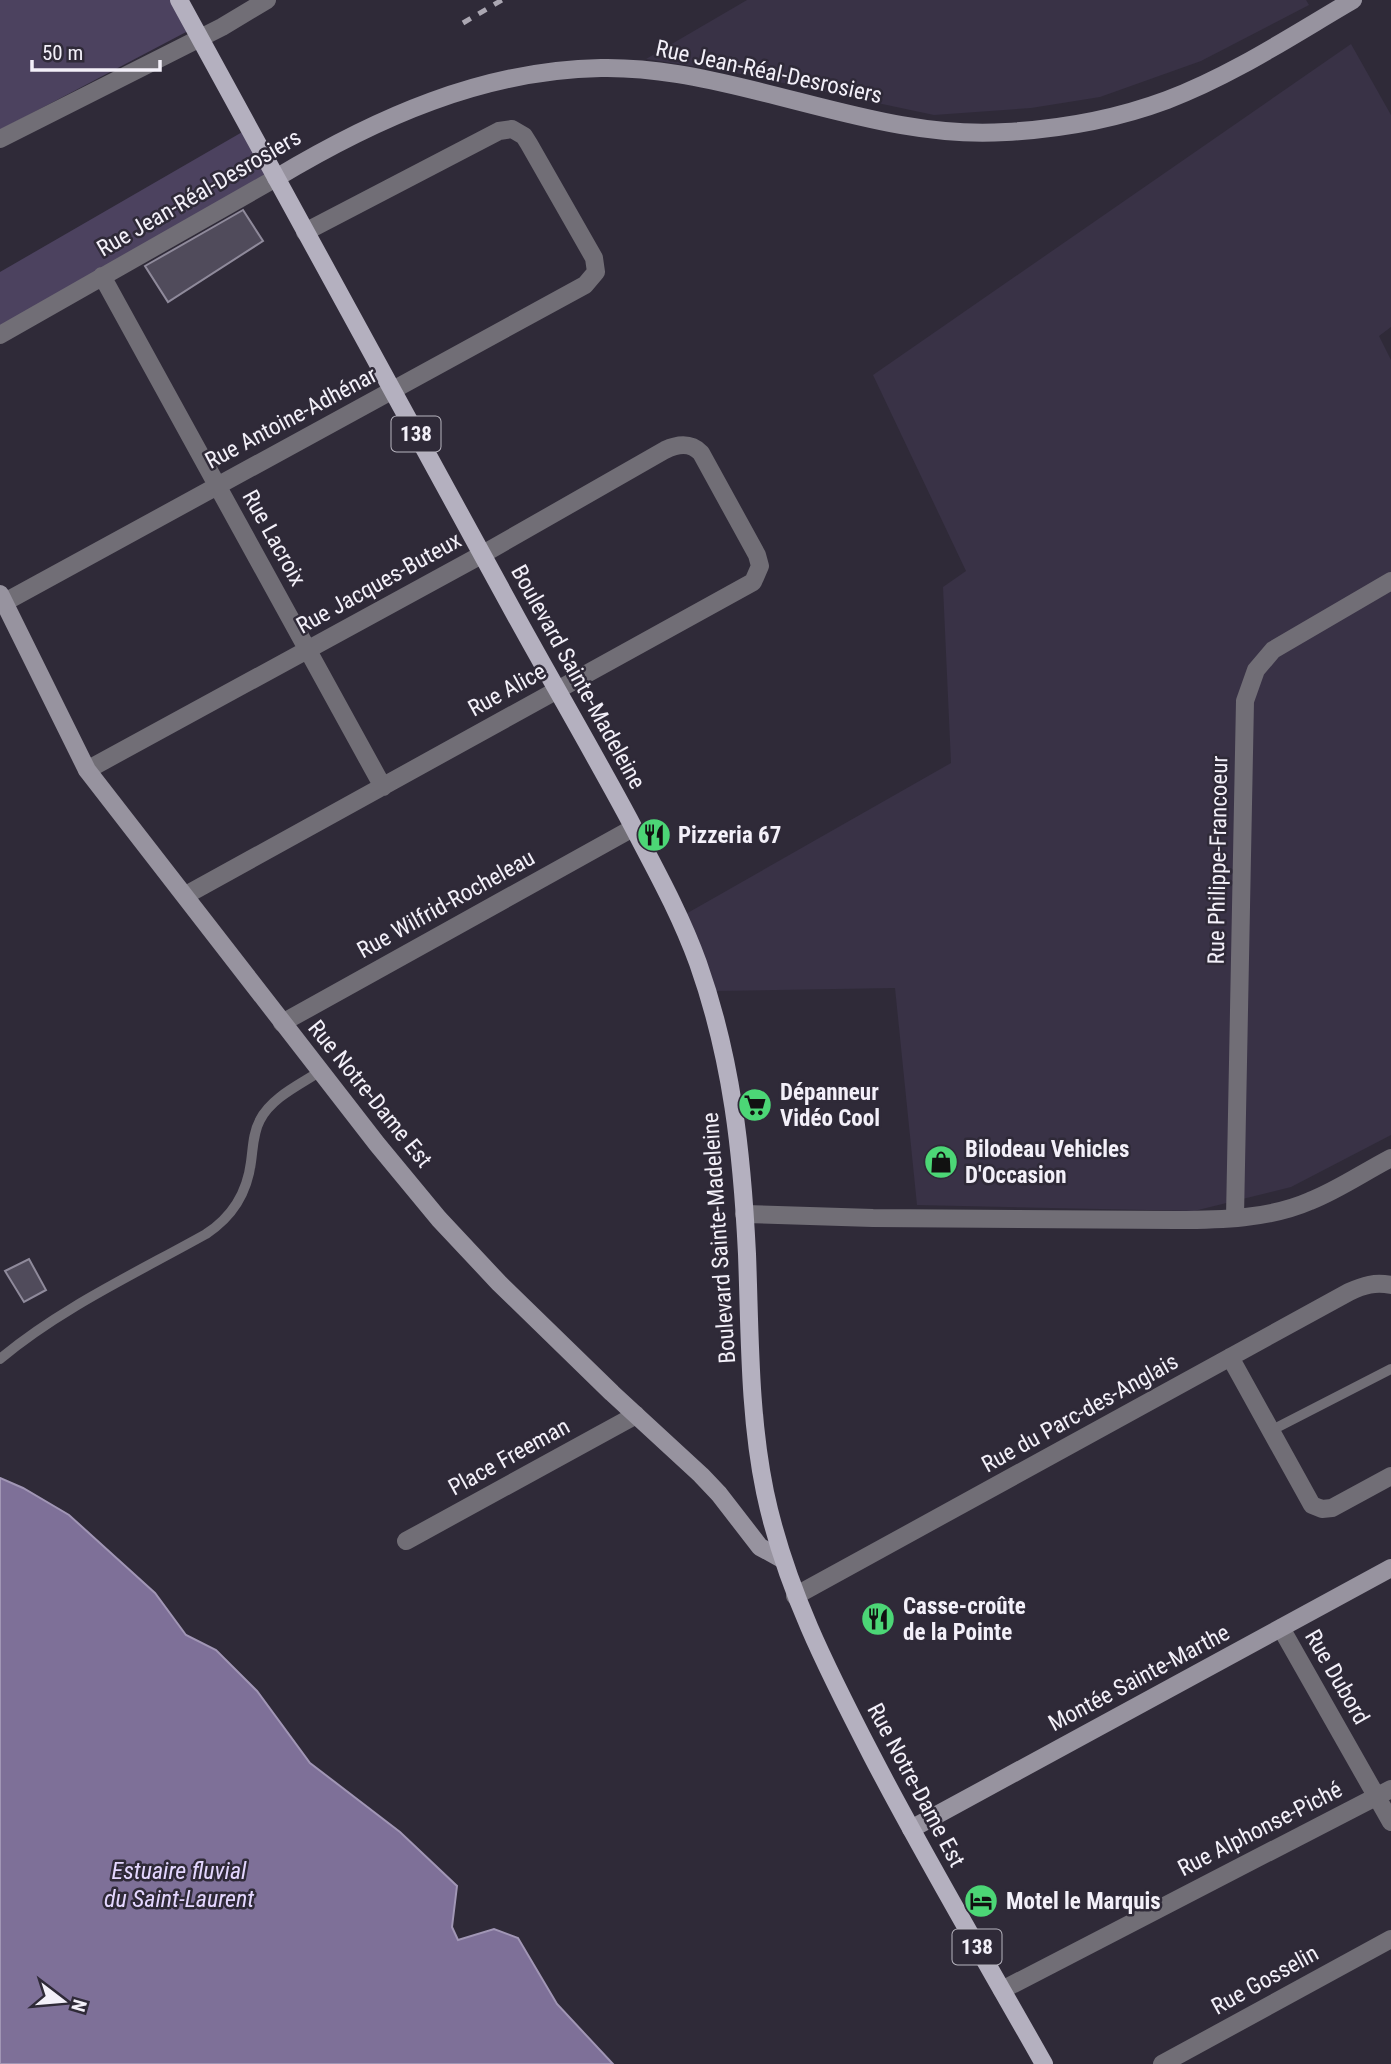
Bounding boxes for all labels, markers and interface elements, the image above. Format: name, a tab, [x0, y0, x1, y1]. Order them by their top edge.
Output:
scale bar	[32, 28, 159, 72]
street label: Rue Jean-Réal-Desrosiers	[653, 35, 885, 109]
text: 50 m	[42, 41, 83, 65]
street label: Rue Jean-Réal-Desrosiers	[92, 124, 306, 262]
street label: Rue Antoine-Adhénar	[201, 361, 381, 475]
road number: 138	[392, 416, 440, 452]
street label: Rue Lacroix	[237, 485, 311, 591]
street label: Rue Jacques-Buteux	[292, 527, 466, 639]
street label: Boulevard Sainte-Madeleine	[505, 560, 651, 794]
street label: Rue Alice	[463, 658, 551, 722]
street label: Rue Philippe-Francoeur	[1203, 755, 1233, 965]
restaurant icon: Pizzeria 67	[635, 816, 673, 854]
place label: Pizzeria 67	[678, 822, 781, 849]
street label: Rue Wilfrid-Rocheleau	[353, 844, 539, 964]
street label: Rue Notre-Dame Est	[302, 1015, 438, 1173]
place label: Dépanneur Vidéo Cool	[780, 1079, 880, 1132]
supermarket icon: Dépanneur Vidéo Cool	[736, 1086, 774, 1124]
street label: Boulevard Sainte-Madeleine	[697, 1111, 741, 1365]
place label: Bilodeau Vehicles D'Occasion	[965, 1136, 1130, 1189]
shop icon: Bilodeau Vehicles D'Occasion	[922, 1143, 960, 1181]
street label: Rue du Parc-des-Anglais	[977, 1348, 1183, 1478]
street label: Place Freeman	[444, 1413, 574, 1501]
place label: Casse-croûte de la Pointe	[903, 1593, 1026, 1646]
restaurant icon: Casse-croûte de la Pointe	[859, 1600, 897, 1638]
street label: Montée Sainte-Marthe	[1044, 1619, 1234, 1737]
street label: Rue Dubord	[1299, 1625, 1375, 1729]
street label: Rue Notre-Dame Est	[861, 1699, 971, 1871]
street label: Rue Alphonse-Piché	[1173, 1776, 1347, 1882]
water label: Estuaire fluvial du Saint-Laurent	[104, 1857, 254, 1913]
hotel icon: Motel le Marquis	[962, 1882, 1000, 1920]
place label: Motel le Marquis	[1006, 1888, 1161, 1915]
road number: 138	[953, 1930, 1002, 1965]
street label: Rue Gosselin	[1207, 1940, 1323, 2020]
north arrow	[28, 1966, 98, 2036]
text: N	[66, 1997, 92, 2014]

